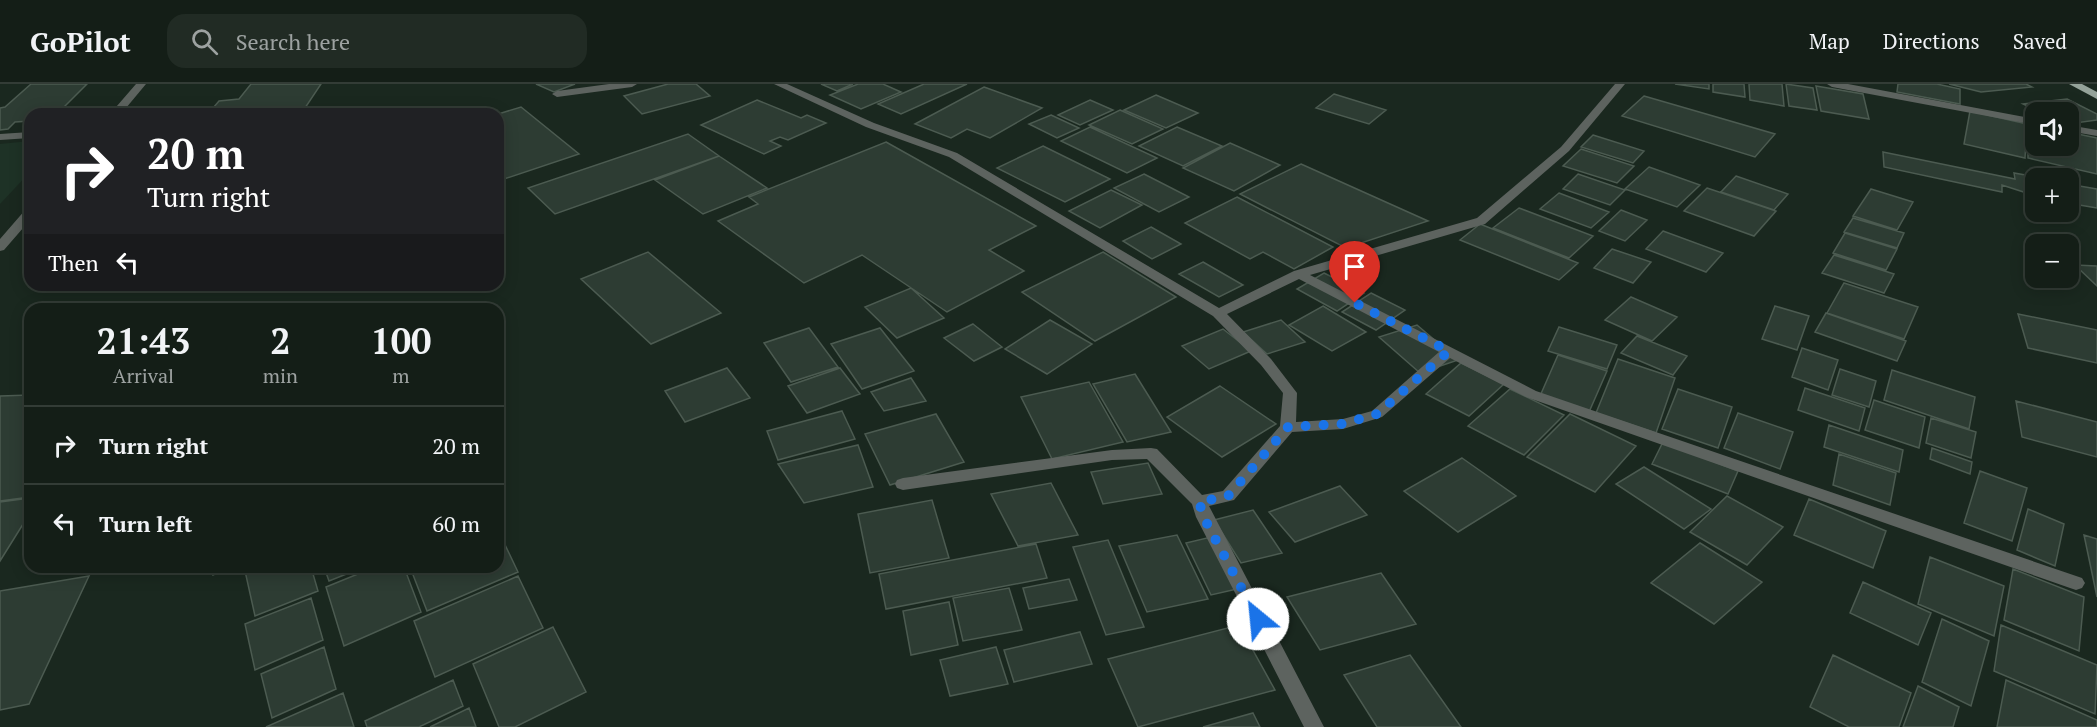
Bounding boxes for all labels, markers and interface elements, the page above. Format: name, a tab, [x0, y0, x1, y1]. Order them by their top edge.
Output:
search box	[167, 14, 587, 68]
text: GoPilot	[30, 23, 131, 60]
icon: search	[188, 25, 221, 58]
text: Search here	[236, 27, 350, 56]
text: Map	[1809, 27, 1850, 55]
text: Directions	[1883, 27, 1980, 55]
text: Saved	[2013, 27, 2067, 55]
map controls	[2025, 102, 2079, 288]
button: sound	[2025, 102, 2079, 156]
text: 20 m	[147, 125, 245, 181]
icon: right	[48, 132, 126, 210]
button: +	[2025, 168, 2079, 222]
text: Turn right	[147, 179, 270, 215]
button: −	[2025, 234, 2079, 288]
pin	[1329, 241, 1380, 303]
icon: left	[111, 246, 144, 279]
text: Then	[48, 248, 99, 277]
icon: arrive	[1338, 250, 1371, 283]
text: 21:43	[97, 317, 190, 364]
text: 2	[270, 317, 291, 364]
text: 100	[370, 317, 431, 364]
text: Arrival	[113, 362, 174, 389]
text: min	[263, 362, 298, 389]
text: m	[392, 362, 410, 389]
icon: right	[48, 429, 81, 462]
text: Turn right	[99, 431, 208, 460]
text: 20 m	[432, 431, 480, 460]
icon: left	[48, 507, 81, 540]
text: Turn left	[99, 509, 192, 538]
text: 60 m	[432, 509, 480, 538]
position arrow	[1226, 587, 1290, 651]

